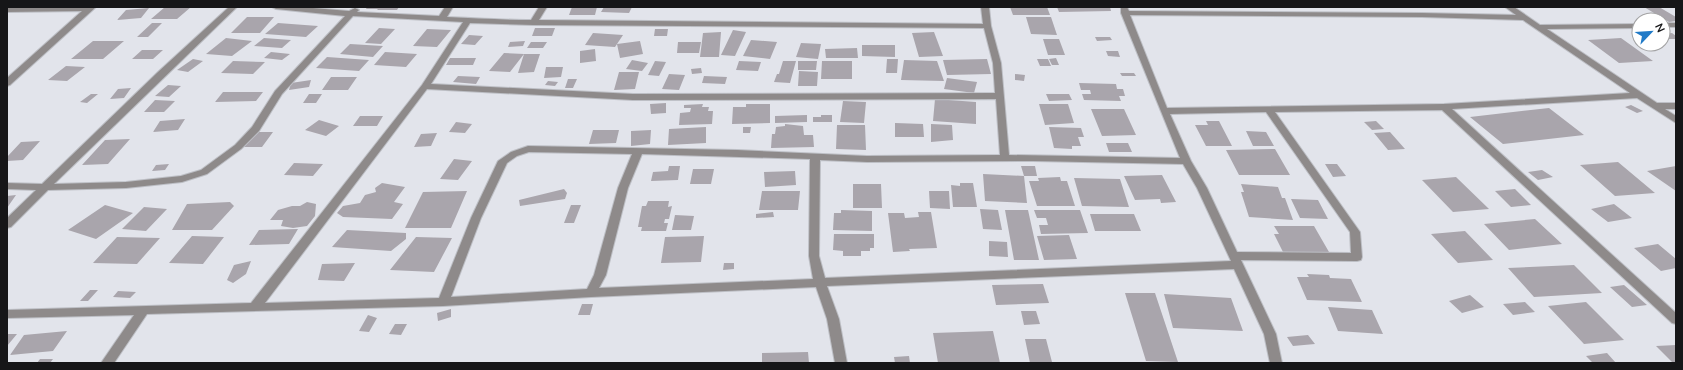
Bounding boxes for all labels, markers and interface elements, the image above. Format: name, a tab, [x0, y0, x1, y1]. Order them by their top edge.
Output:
north arrow	[1631, 12, 1671, 52]
text: N	[1651, 21, 1668, 35]

